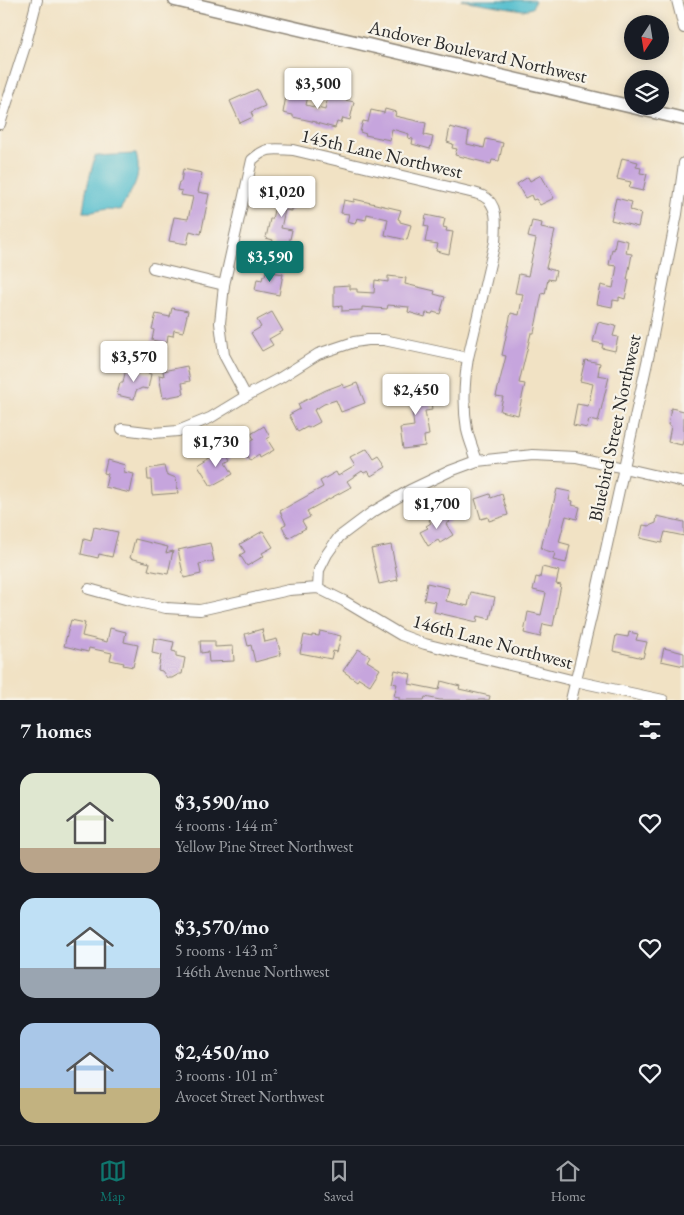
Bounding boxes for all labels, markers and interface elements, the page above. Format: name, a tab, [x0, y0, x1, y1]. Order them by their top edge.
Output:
street label: Andover Boulevard Northwest	[365, 14, 590, 89]
north arrow	[624, 15, 669, 60]
map controls	[624, 15, 669, 115]
pin: $3,500	[277, 68, 359, 110]
button: layers	[624, 70, 669, 115]
text: $3,500	[295, 73, 341, 94]
street label: 145th Lane Northwest	[299, 123, 465, 184]
pin: $1,020	[241, 176, 323, 218]
text: $1,020	[259, 181, 305, 202]
pin: $3,590	[229, 240, 311, 283]
text: $3,590	[247, 246, 293, 267]
street label: Bluebird Street Northwest	[582, 332, 647, 524]
pin: $3,570	[93, 340, 175, 383]
text: $3,570	[111, 346, 157, 367]
pin: $2,450	[375, 374, 457, 416]
text: $2,450	[393, 379, 439, 400]
pin: $1,730	[175, 426, 257, 468]
text: $1,730	[193, 431, 239, 452]
pin: $1,700	[396, 488, 478, 530]
text: $1,700	[414, 493, 460, 514]
street label: 146th Lane Northwest	[410, 608, 576, 675]
icon: filters	[636, 716, 664, 744]
text: 7 homes	[20, 717, 92, 744]
text: $3,590/mo	[175, 788, 269, 815]
icon: home	[60, 793, 120, 853]
icon: heart	[636, 809, 664, 837]
text: 4 rooms · 144 m²	[175, 815, 278, 836]
text: Yellow Pine Street Northwest	[175, 836, 353, 857]
text: $3,570/mo	[175, 913, 269, 940]
icon: home	[60, 918, 120, 978]
icon: heart	[636, 934, 664, 962]
text: 5 rooms · 143 m²	[175, 940, 278, 961]
text: 146th Avenue Northwest	[175, 961, 329, 982]
text: $2,450/mo	[175, 1038, 269, 1065]
icon: home	[60, 1043, 120, 1103]
icon: heart	[636, 1059, 664, 1087]
text: 3 rooms · 101 m²	[175, 1065, 278, 1086]
text: Avocet Street Northwest	[175, 1086, 324, 1107]
tab: Map	[99, 1157, 127, 1205]
tab: Saved	[324, 1157, 354, 1205]
tab: Home	[551, 1157, 585, 1205]

